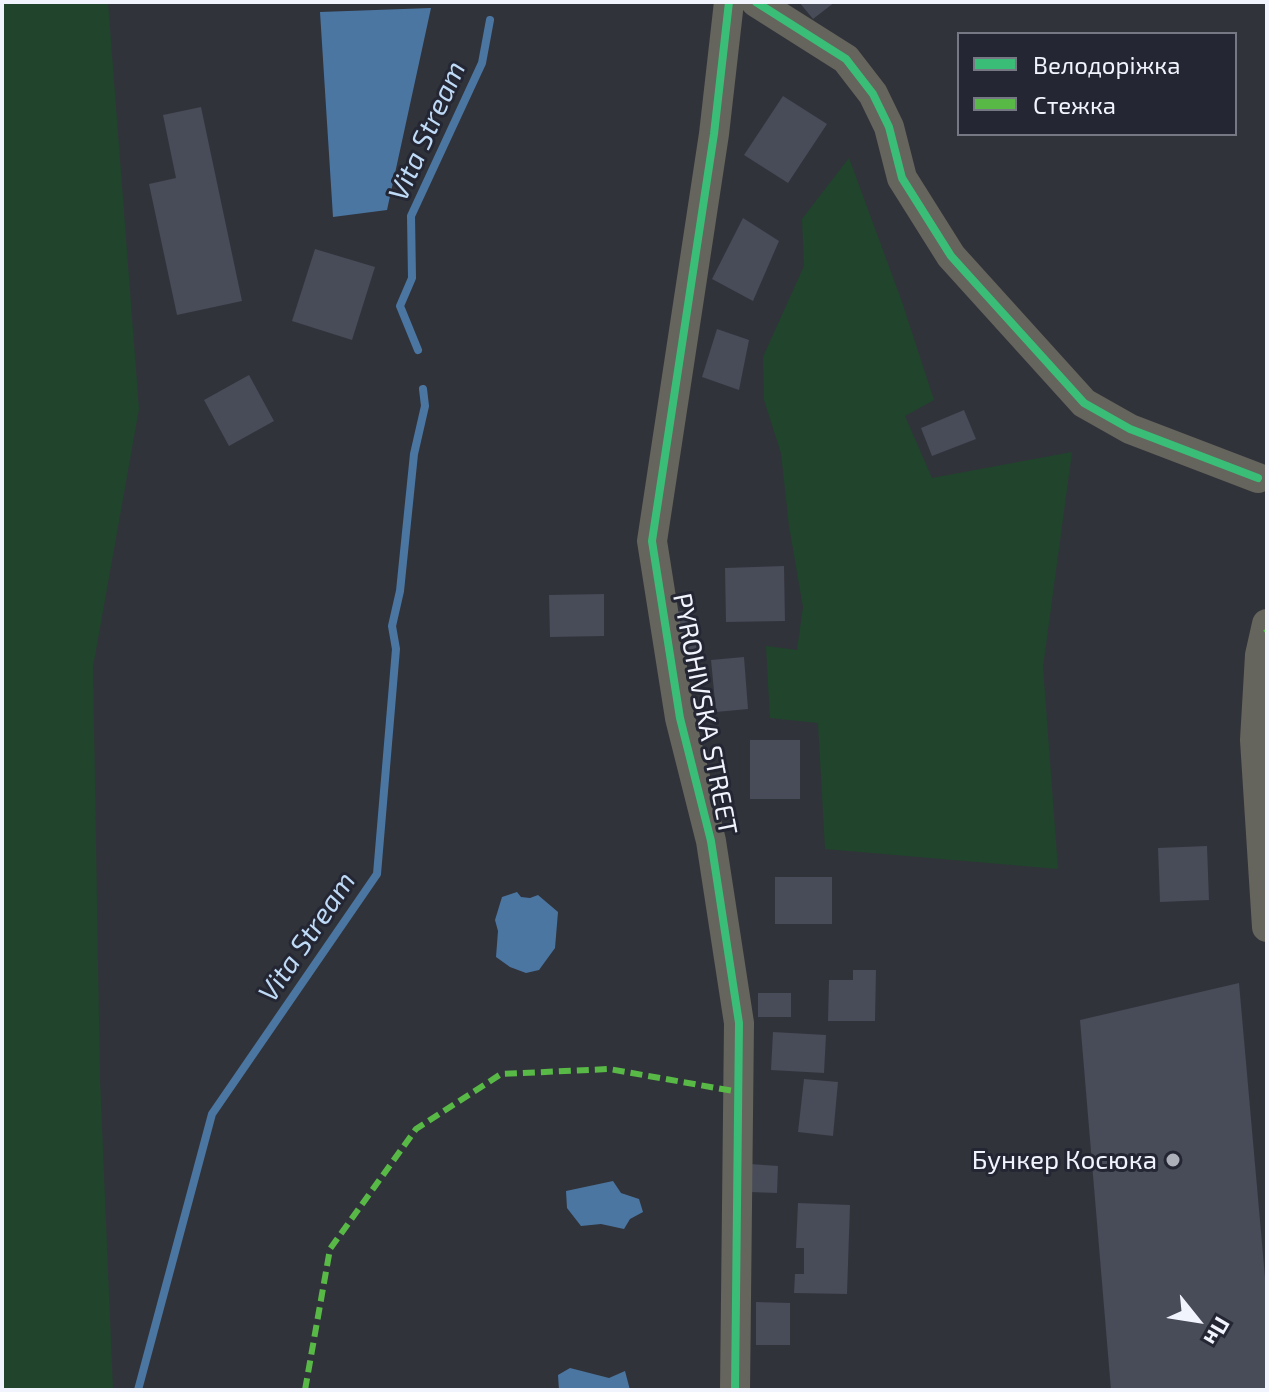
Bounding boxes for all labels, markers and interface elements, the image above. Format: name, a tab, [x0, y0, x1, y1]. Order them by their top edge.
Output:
legend	[957, 32, 1237, 136]
text: Велодоріжка	[1033, 50, 1180, 79]
water label: Vita Stream	[381, 56, 473, 206]
text: Стежка	[1033, 90, 1116, 119]
street label: PYROHIVSKA STREET	[666, 591, 744, 837]
water label: Vita Stream	[251, 866, 363, 1008]
place label: Бункер Косюка	[972, 1144, 1157, 1176]
marker: Бункер Косюка	[1164, 1151, 1182, 1169]
north arrow	[1157, 1280, 1237, 1360]
text: Пн	[1199, 1313, 1236, 1351]

